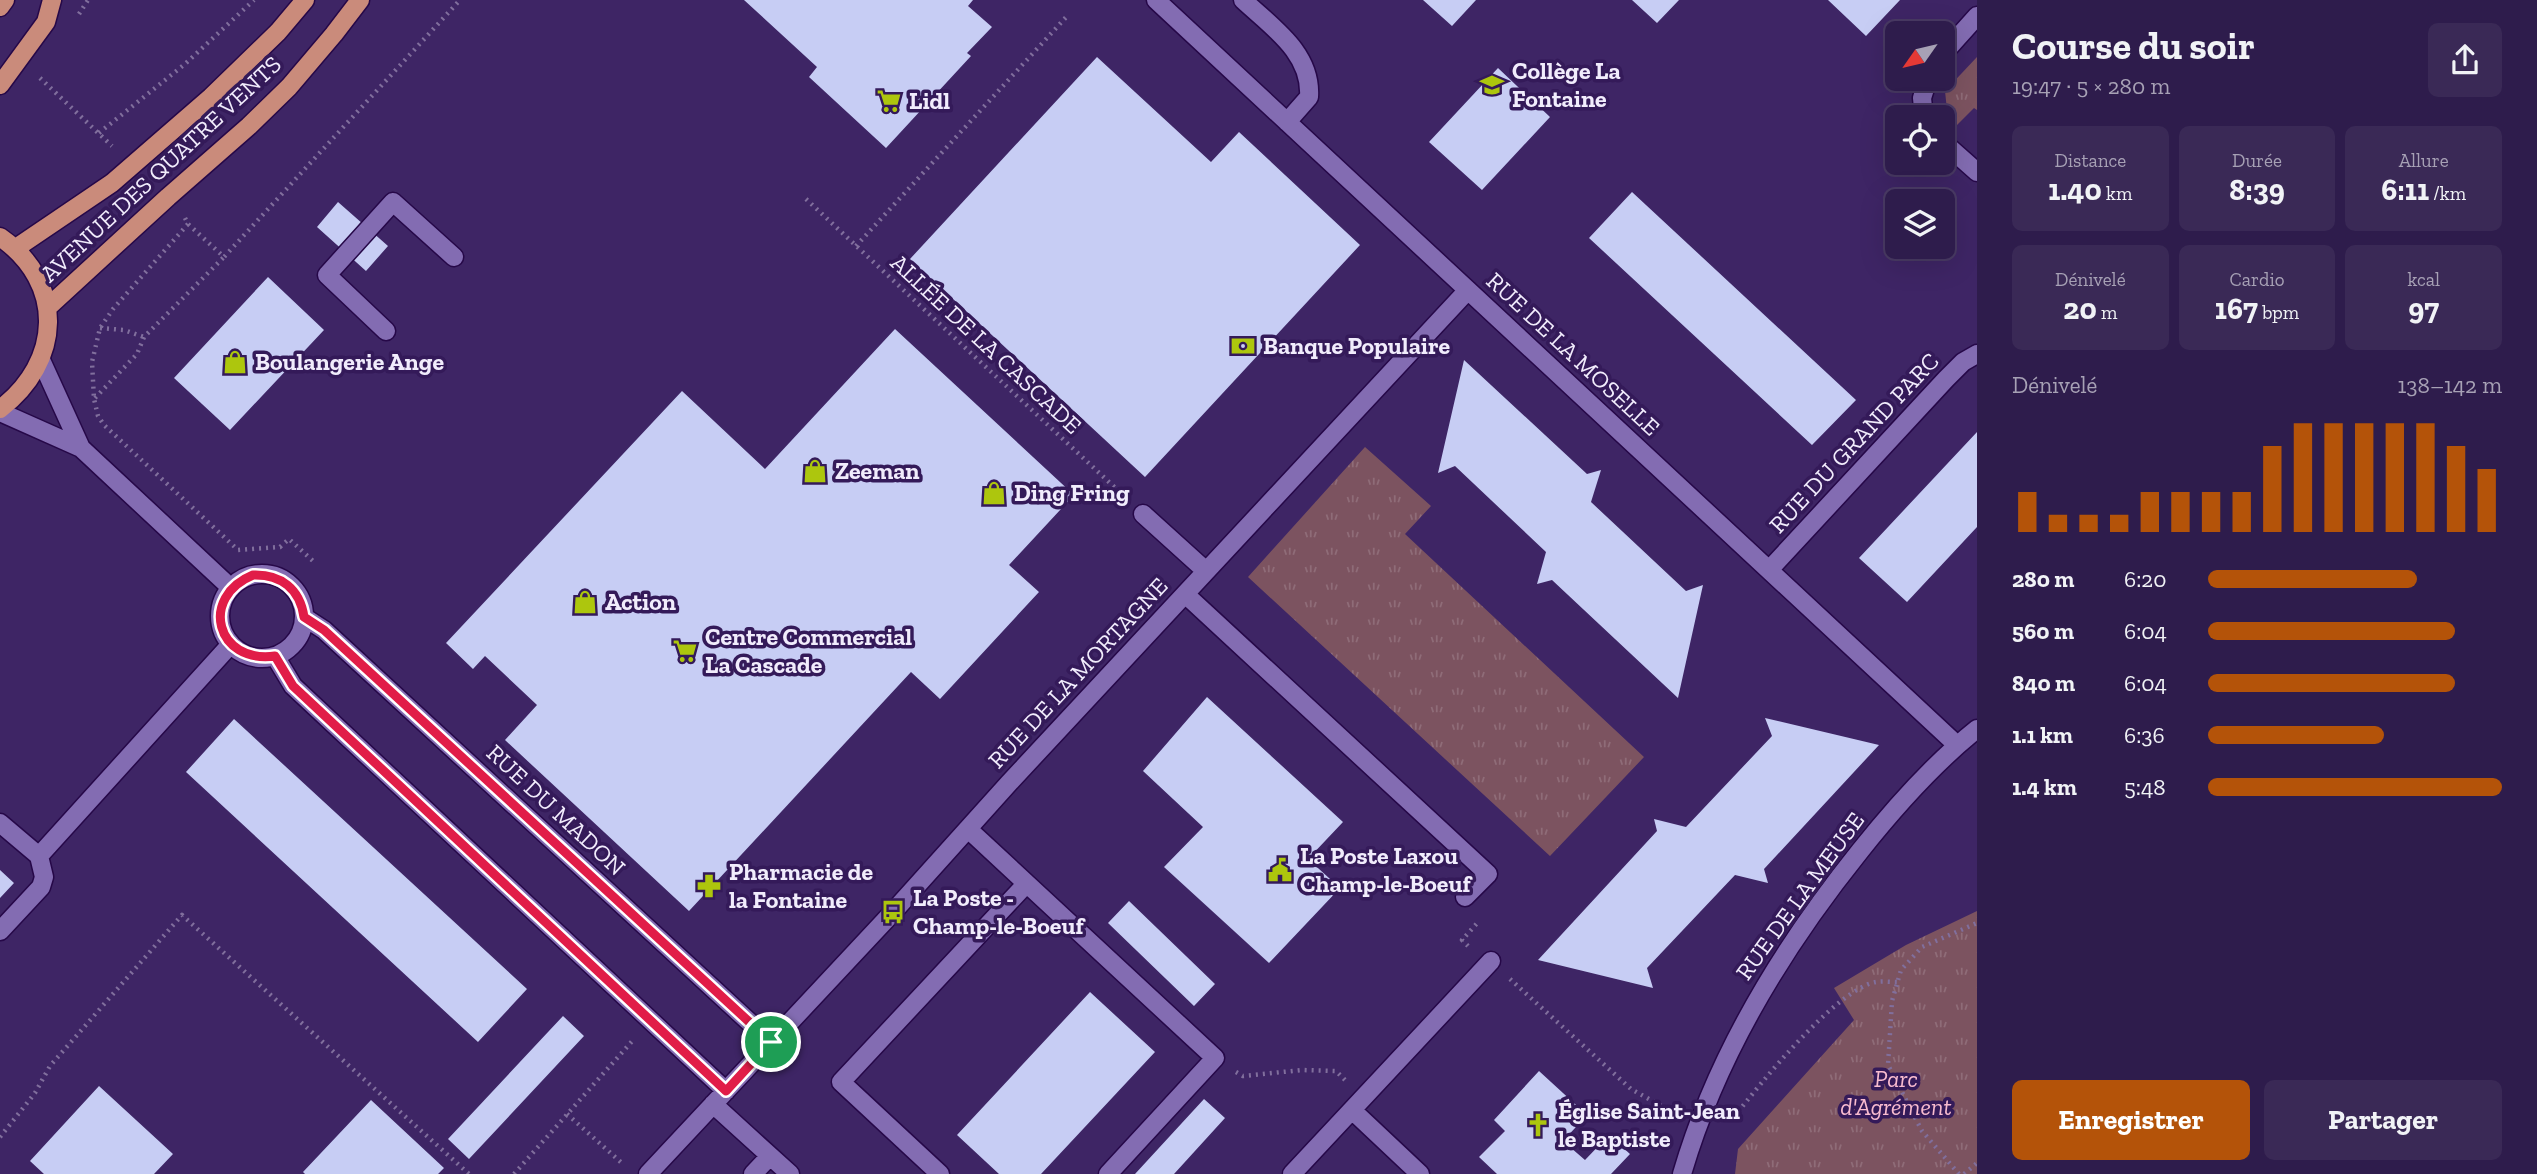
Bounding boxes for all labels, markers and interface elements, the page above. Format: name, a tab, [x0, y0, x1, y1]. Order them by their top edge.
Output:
north arrow	[1885, 21, 1955, 91]
map controls	[1885, 21, 1955, 259]
text: Course du soir	[2012, 23, 2255, 69]
button: share	[2428, 23, 2502, 97]
street label: AVENUE DES QUATRE VENTS	[34, 49, 287, 288]
place label: Collège La Fontaine	[1512, 56, 1621, 113]
school or university icon: Collège La Fontaine	[1478, 71, 1506, 99]
text: 19:47 · 5 × 280 m	[2012, 72, 2170, 100]
place label: Lidl	[909, 86, 950, 115]
supermarket icon: Lidl	[875, 87, 903, 115]
button: locate	[1885, 105, 1955, 175]
text: Distance	[2054, 149, 2126, 172]
text: Durée	[2232, 149, 2282, 172]
text: Allure	[2399, 149, 2449, 172]
text: 1.40	[2048, 172, 2102, 208]
text: 8:39	[2229, 172, 2285, 208]
text: 6:11	[2381, 172, 2429, 208]
text: km	[2102, 182, 2132, 205]
text: /km	[2429, 182, 2466, 205]
button: layers	[1885, 189, 1955, 259]
street label: ALLÉE DE LA CASCADE	[885, 248, 1088, 440]
street label: RUE DE LA MOSELLE	[1481, 266, 1666, 441]
text: Dénivelé	[2055, 268, 2126, 291]
text: Cardio	[2230, 268, 2284, 291]
text: kcal	[2407, 268, 2440, 291]
text: 20	[2063, 291, 2097, 327]
text: 167	[2215, 291, 2258, 327]
text: 97	[2408, 291, 2439, 327]
text: m	[2097, 301, 2117, 324]
text: bpm	[2258, 301, 2299, 324]
place label: Banque Populaire	[1263, 331, 1451, 360]
bank icon: Banque Populaire	[1229, 332, 1257, 360]
street label: RUE DU GRAND PARC	[1763, 346, 1945, 539]
place label: Boulangerie Ange	[255, 347, 444, 376]
shop icon: Boulangerie Ange	[221, 348, 249, 376]
text: Dénivelé	[2012, 371, 2097, 399]
text: 138–142 m	[2397, 371, 2502, 399]
place label: Zeeman	[835, 456, 920, 485]
shop icon: Zeeman	[801, 457, 829, 485]
place label: Ding Fring	[1014, 478, 1130, 507]
shop icon: Ding Fring	[980, 479, 1008, 507]
text: 280 m	[2012, 565, 2074, 593]
text: 6:20	[2124, 565, 2166, 593]
street label: RUE DE LA MORTAGNE	[982, 571, 1174, 774]
place label: Action	[605, 587, 676, 616]
shop icon: Action	[571, 588, 599, 616]
text: 560 m	[2012, 617, 2074, 645]
text: 6:04	[2124, 617, 2167, 645]
place label: Centre Commercial La Cascade	[705, 622, 912, 679]
supermarket icon: Centre Commercial La Cascade	[671, 637, 699, 665]
text: 840 m	[2012, 669, 2075, 697]
text: 6:04	[2124, 669, 2167, 697]
text: 1.1 km	[2012, 721, 2073, 749]
text: 6:36	[2124, 721, 2165, 749]
street label: RUE DU MADON	[481, 738, 632, 881]
text: 1.4 km	[2012, 773, 2077, 801]
text: 5:48	[2124, 773, 2166, 801]
street label: RUE DE LA MEUSE	[1729, 806, 1870, 985]
place label: La Poste Laxou Champ-le-Boeuf	[1300, 841, 1473, 898]
public building icon: La Poste Laxou Champ-le-Boeuf	[1266, 856, 1294, 884]
place label: Pharmacie de la Fontaine	[729, 857, 873, 914]
pharmacy icon: Pharmacie de la Fontaine	[695, 872, 723, 900]
place label: La Poste - Champ-le-Boeuf	[913, 883, 1086, 940]
bus stop icon: La Poste - Champ-le-Boeuf	[879, 898, 907, 926]
pin	[741, 1012, 801, 1072]
icon: arrive	[752, 1023, 790, 1061]
park label: Parc d'Agrément	[1840, 1064, 1952, 1121]
button: Enregistrer	[2012, 1080, 2250, 1160]
button: Partager	[2264, 1080, 2502, 1160]
place label: Église Saint-Jean le Baptiste	[1558, 1096, 1740, 1153]
church icon: Église Saint-Jean le Baptiste	[1524, 1111, 1552, 1139]

